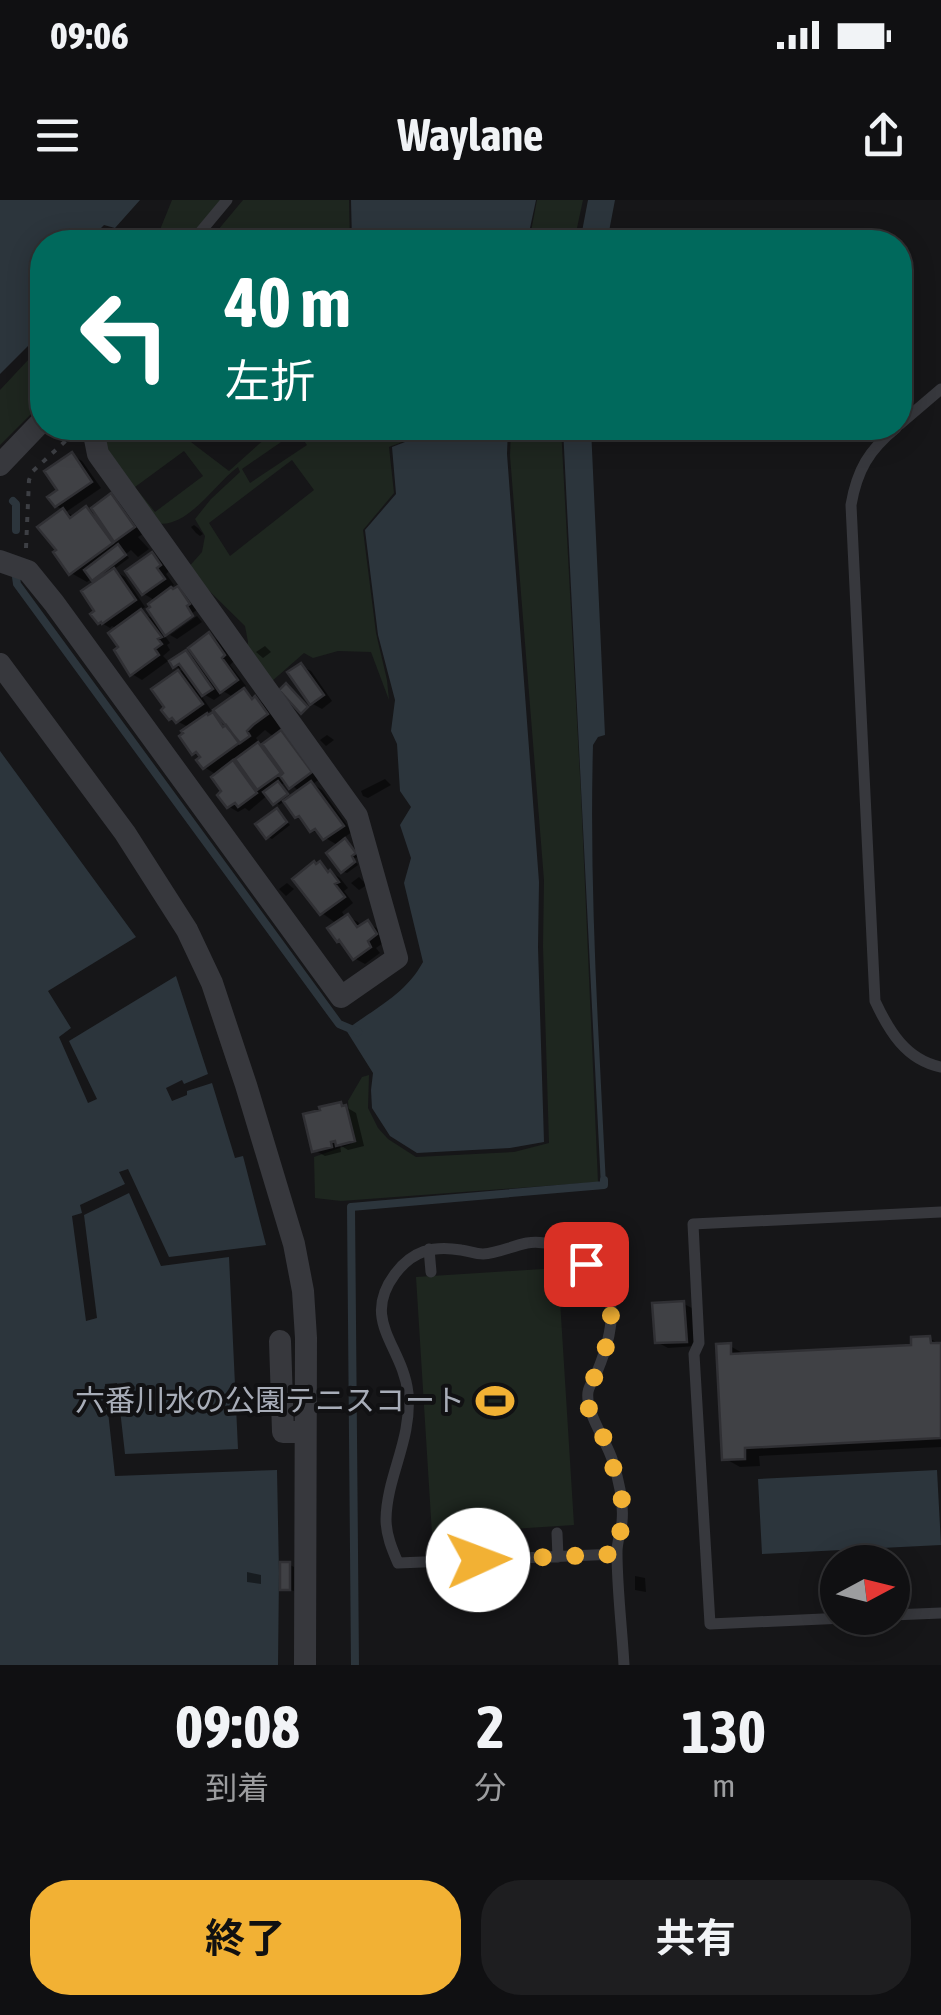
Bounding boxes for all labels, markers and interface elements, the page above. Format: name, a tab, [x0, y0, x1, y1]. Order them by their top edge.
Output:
text: 09:06	[50, 14, 129, 57]
icon: menu	[30, 108, 85, 163]
icon: share	[856, 108, 911, 163]
text: Waylane	[398, 109, 543, 161]
text: 40 m	[225, 262, 351, 342]
icon: left	[60, 270, 190, 400]
text: 左折	[225, 355, 315, 407]
pin	[544, 1222, 629, 1307]
icon: arrive	[559, 1237, 614, 1292]
sports icon: 六番川水の公園テニスコート	[474, 1380, 516, 1422]
place label: 六番川水の公園テニスコート	[75, 1383, 465, 1417]
position arrow	[426, 1508, 530, 1612]
north arrow	[820, 1545, 910, 1635]
map controls	[820, 1545, 910, 1635]
text: 09:08	[175, 1692, 300, 1761]
text: 2	[476, 1692, 505, 1761]
text: 130	[681, 1697, 766, 1766]
text: m	[712, 1767, 735, 1804]
text: 到着	[205, 1769, 269, 1806]
text: 分	[475, 1769, 507, 1806]
button: 終了	[30, 1880, 461, 1995]
button: 共有	[481, 1880, 911, 1995]

